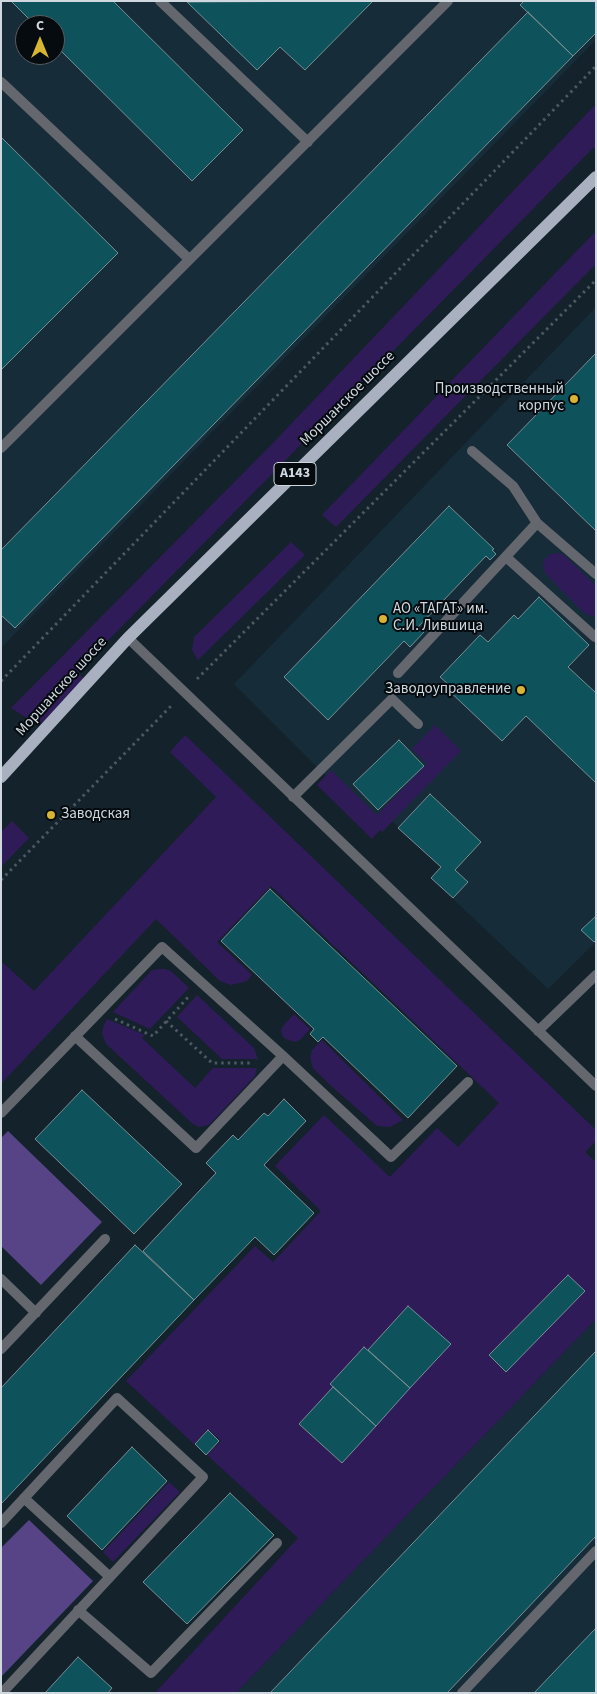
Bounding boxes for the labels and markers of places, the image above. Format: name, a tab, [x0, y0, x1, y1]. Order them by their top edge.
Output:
place label: Производственный корпус	[435, 381, 564, 416]
marker: Производственный корпус	[568, 393, 580, 405]
place label: АО «ТАГАТ» им. С.И. Лившица	[393, 601, 488, 636]
marker: АО «ТАГАТ» им. С.И. Лившица	[377, 613, 389, 625]
place label: Заводоуправление	[385, 681, 511, 699]
marker: Заводоуправление	[515, 684, 527, 696]
place label: Заводская	[61, 806, 130, 824]
marker: Заводская	[45, 809, 57, 821]

